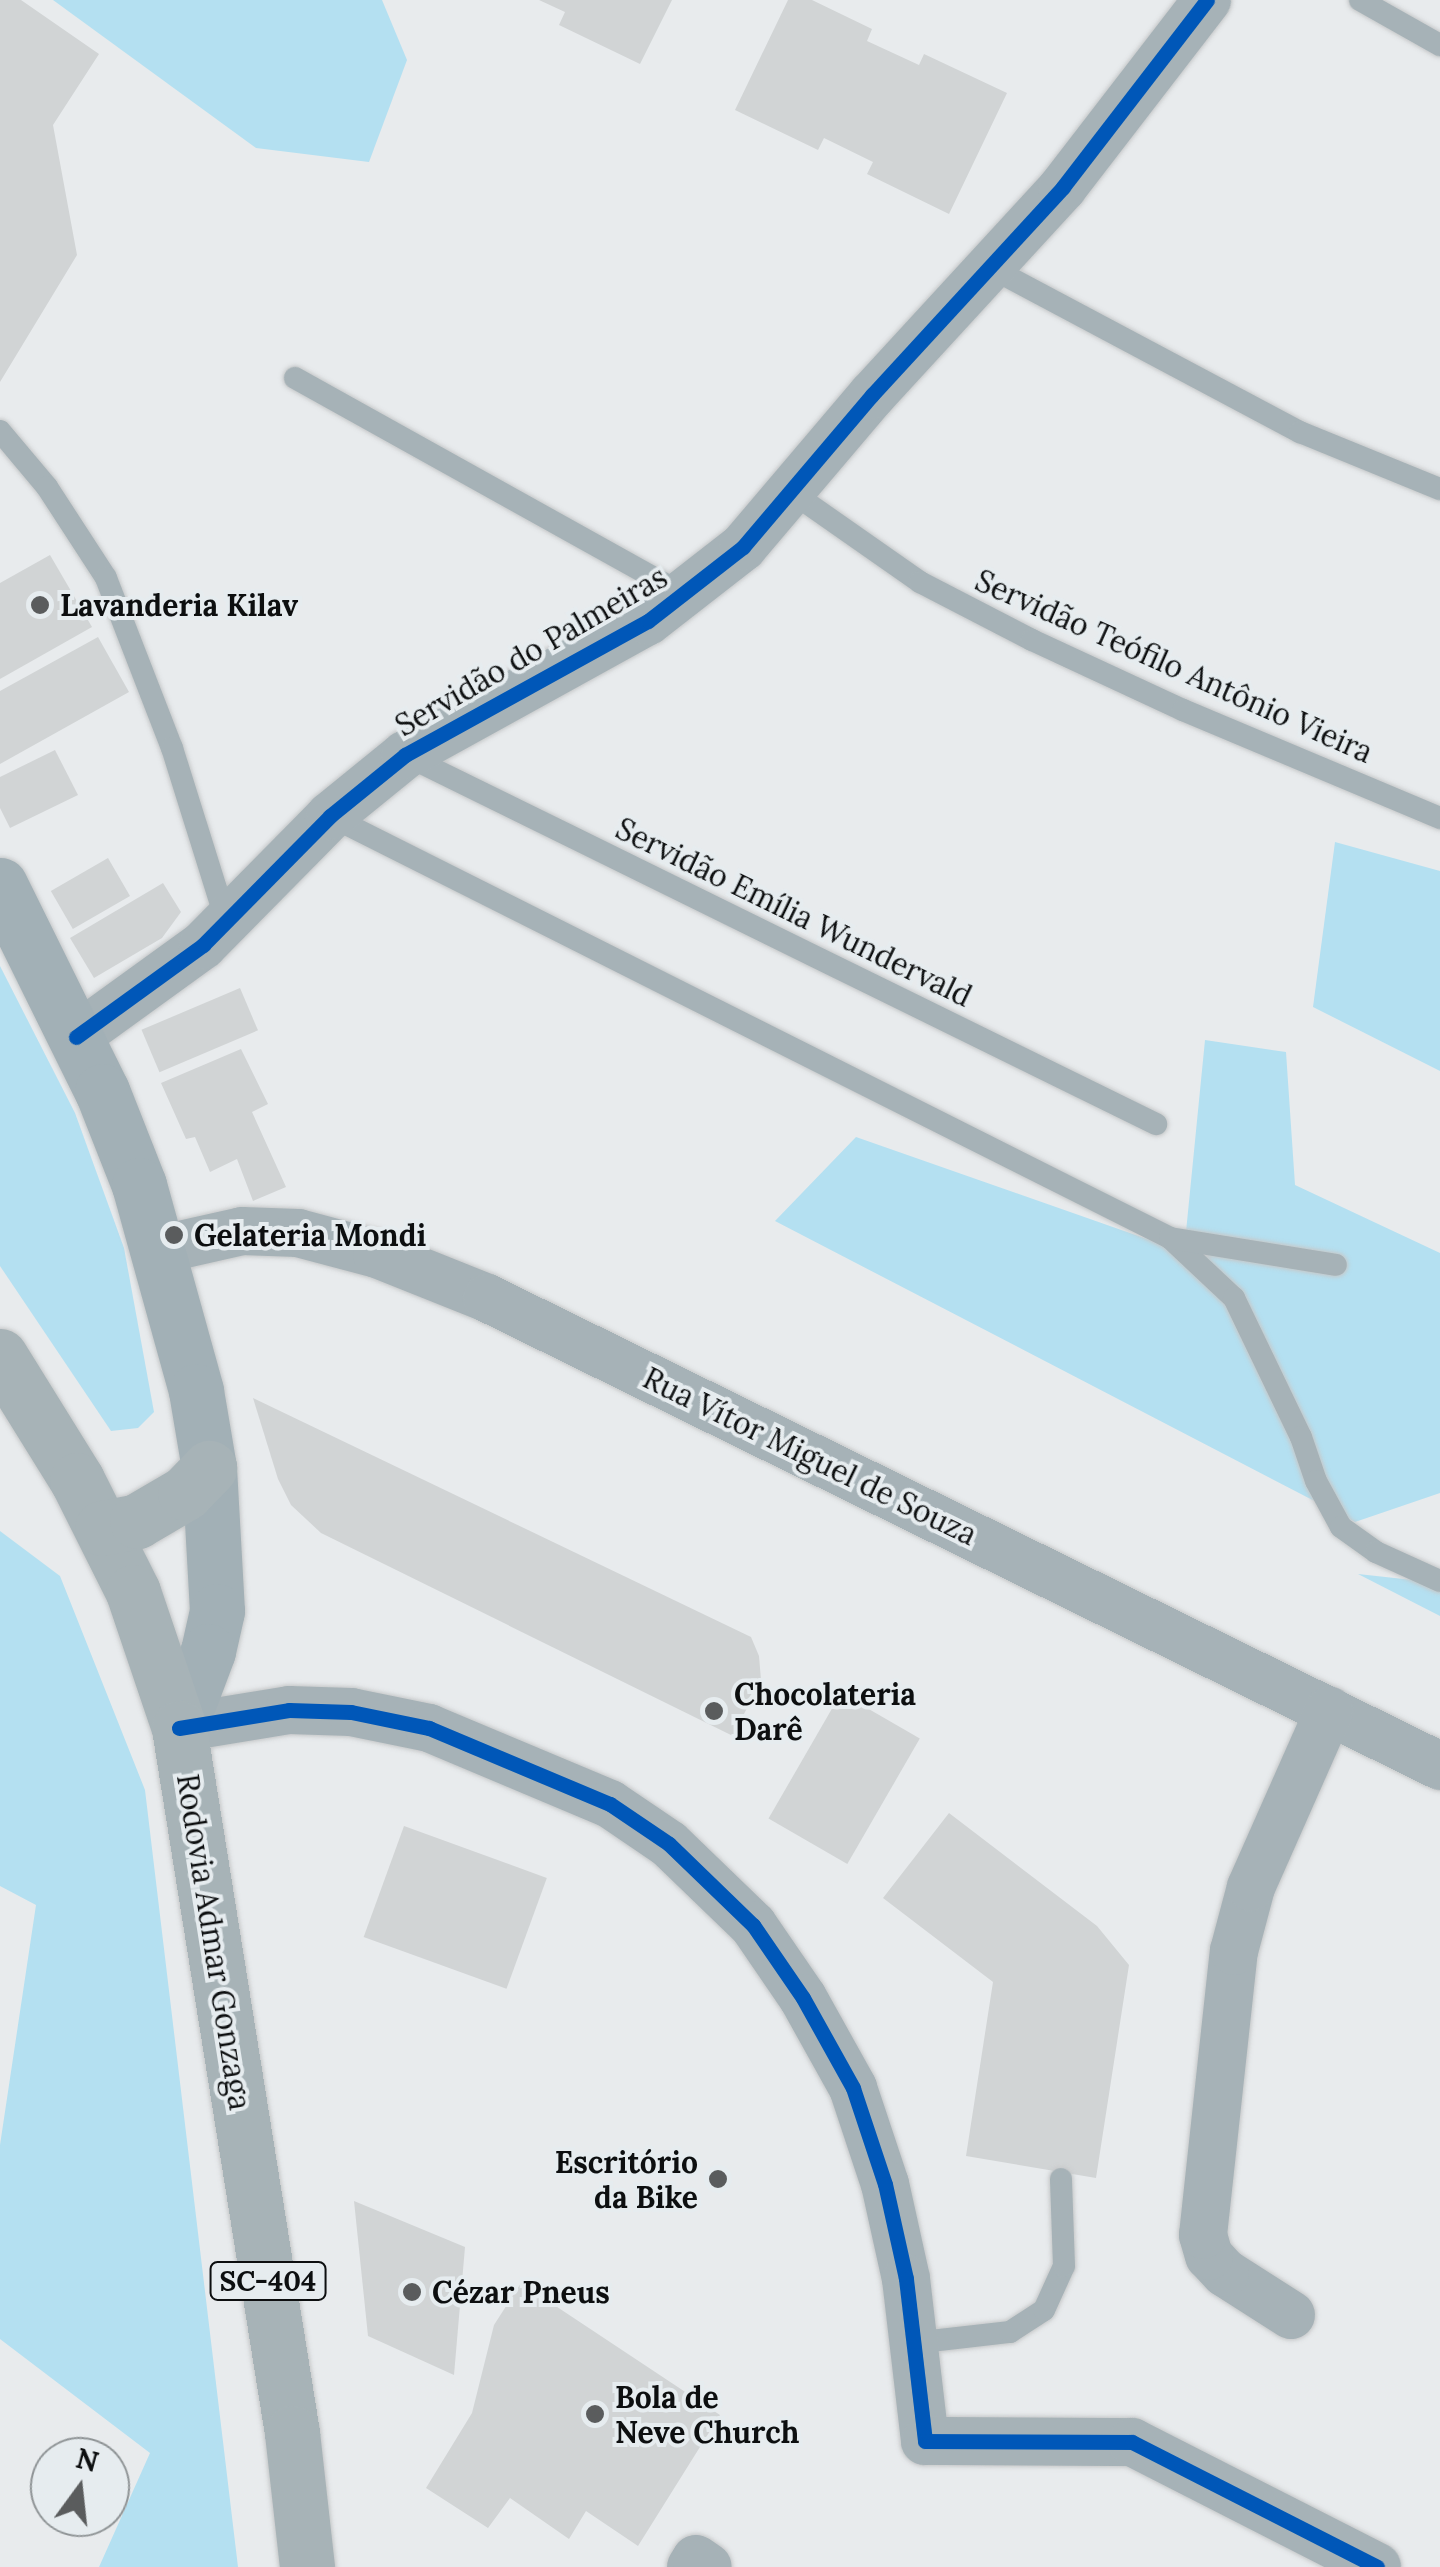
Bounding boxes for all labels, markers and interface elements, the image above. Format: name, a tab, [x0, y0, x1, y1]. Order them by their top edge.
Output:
street label: Servidão do Palmeiras	[389, 559, 673, 743]
street label: Servidão Teófilo Antônio Vieira	[970, 562, 1378, 770]
place label: Lavanderia Kilav	[60, 587, 298, 623]
marker: Lavanderia Kilav	[29, 594, 51, 616]
street label: Servidão Emília Wundervald	[610, 810, 978, 1014]
place label: Gelateria Mondi	[194, 1217, 426, 1253]
marker: Gelateria Mondi	[163, 1224, 185, 1246]
street label: Rua Vítor Miguel de Souza	[637, 1360, 983, 1552]
place label: Chocolateria Darê	[734, 1676, 916, 1746]
marker: Chocolateria Darê	[703, 1700, 725, 1722]
street label: Rodovia Admar Gonzaga	[170, 1771, 258, 2113]
place label: Escritório da Bike	[555, 2144, 698, 2214]
marker: Escritório da Bike	[707, 2168, 729, 2190]
road number: SC-404	[208, 2258, 328, 2304]
place label: Cézar Pneus	[432, 2274, 610, 2310]
marker: Cézar Pneus	[401, 2281, 423, 2303]
place label: Bola de Neve Church	[615, 2379, 799, 2450]
marker: Bola de Neve Church	[584, 2403, 606, 2425]
north arrow	[30, 2437, 130, 2537]
text: N	[72, 2440, 102, 2480]

